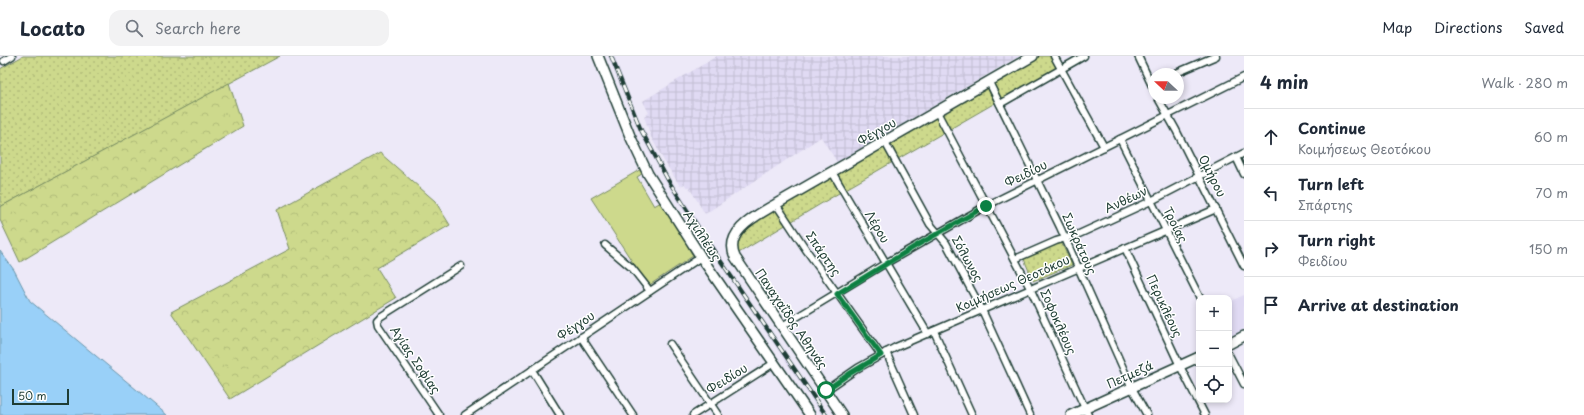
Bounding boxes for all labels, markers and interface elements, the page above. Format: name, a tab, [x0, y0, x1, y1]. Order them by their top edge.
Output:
search box	[109, 10, 389, 46]
text: Locato	[20, 14, 85, 42]
text: Search here	[155, 16, 241, 39]
icon: search	[123, 17, 145, 39]
text: Map	[1382, 17, 1412, 38]
text: Directions	[1434, 17, 1502, 38]
text: Saved	[1524, 17, 1564, 38]
north arrow	[1148, 68, 1184, 104]
text: 4 min	[1260, 69, 1308, 95]
text: Walk · 280 m	[1481, 73, 1568, 92]
street label: Φέγγου	[854, 113, 899, 149]
text: Continue	[1298, 116, 1366, 139]
icon: ahead	[1260, 126, 1282, 148]
text: 60 m	[1534, 127, 1568, 146]
text: Κοιμήσεως Θεοτόκου	[1298, 139, 1431, 158]
street label: Ομήρου	[1195, 151, 1231, 200]
street label: Φειδίου	[1001, 155, 1050, 191]
text: Turn left	[1298, 172, 1364, 195]
street label: Ανθέων	[1101, 181, 1150, 217]
icon: left	[1260, 182, 1282, 204]
text: 70 m	[1535, 183, 1568, 202]
text: Σπάρτης	[1298, 195, 1353, 214]
route end	[977, 197, 995, 215]
street label: Τροίας	[1159, 203, 1193, 246]
street label: Αχιλλέως	[680, 207, 726, 264]
street label: Λέρου	[861, 207, 895, 246]
street label: Σωκράτους	[1058, 210, 1101, 277]
street label: Σπάρτης	[802, 228, 846, 279]
text: Turn right	[1298, 228, 1375, 251]
street label: Σόλωνος	[948, 232, 988, 285]
icon: right	[1260, 238, 1282, 260]
text: 150 m	[1529, 239, 1568, 258]
street label: Κοιμήσεως Θεοτόκου	[953, 250, 1072, 316]
text: Φειδίου	[1298, 251, 1347, 270]
street label: Παναχαΐδος Αθηνάς	[751, 265, 832, 372]
street label: Περικλέους	[1142, 271, 1187, 340]
street label: Σοφοκλέους	[1036, 286, 1081, 357]
text: Arrive at destination	[1298, 293, 1459, 316]
icon: arrive	[1260, 294, 1282, 316]
map controls	[1196, 295, 1232, 403]
button: +	[1196, 295, 1232, 331]
street label: Φέγγου	[553, 306, 598, 344]
street label: Αγίας Σοφίας	[386, 322, 445, 397]
button: −	[1196, 331, 1232, 367]
street label: Πετμεζά	[1103, 356, 1156, 392]
street label: Φειδίου	[702, 358, 751, 398]
button: locate	[1196, 367, 1232, 403]
route start	[817, 381, 835, 399]
scale bar	[12, 387, 69, 406]
text: 50 m	[18, 387, 47, 404]

